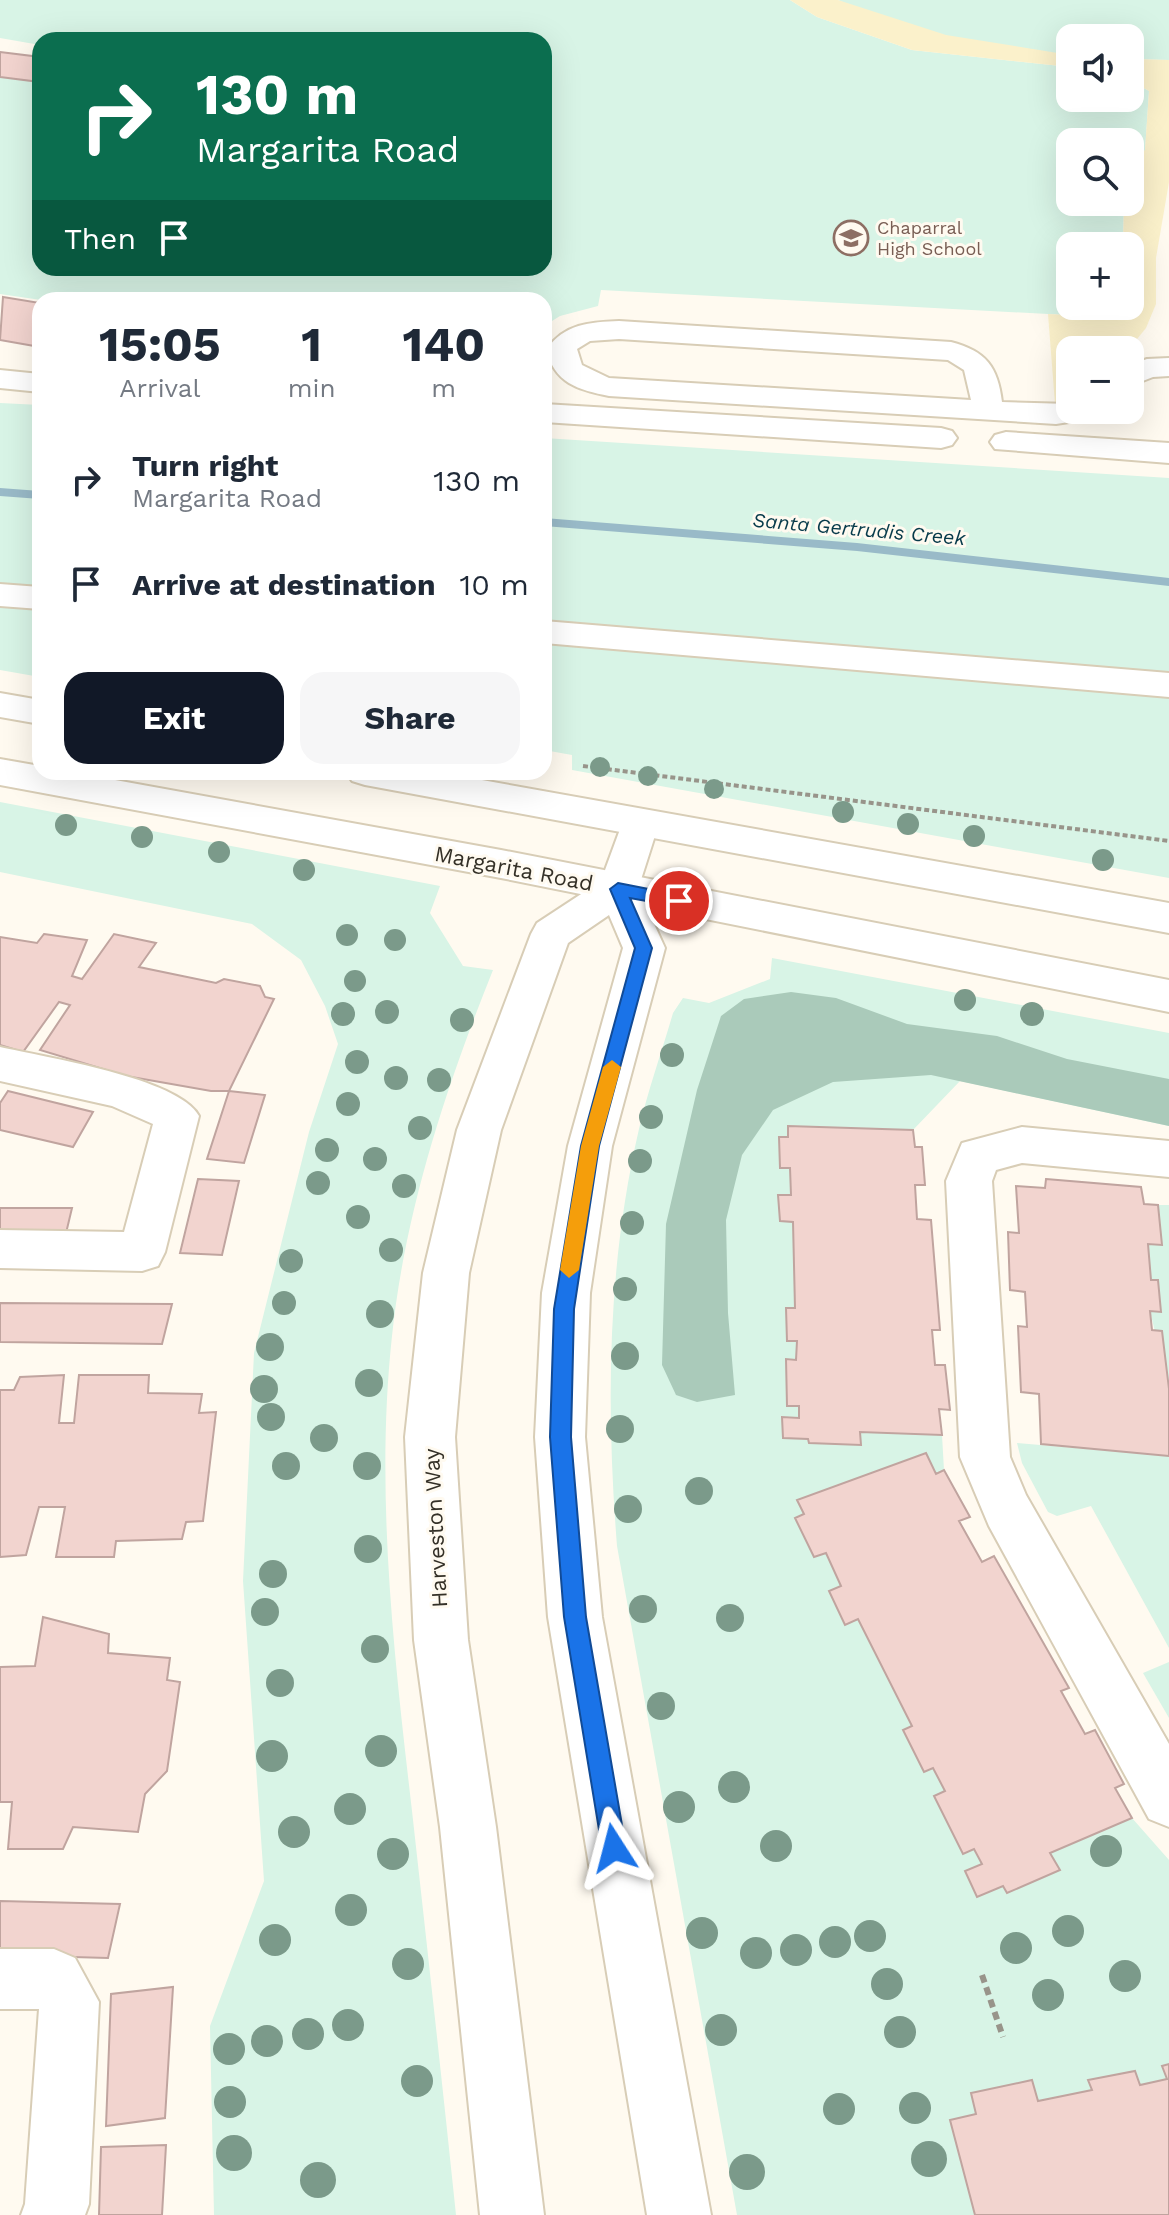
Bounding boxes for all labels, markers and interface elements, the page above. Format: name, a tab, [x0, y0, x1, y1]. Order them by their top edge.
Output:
map controls	[1056, 24, 1144, 424]
button: sound	[1056, 24, 1144, 112]
text: 130 m	[196, 62, 358, 128]
icon: right	[64, 64, 168, 168]
button: search	[1056, 128, 1144, 216]
text: Margarita Road	[196, 129, 459, 171]
icon: arrive	[152, 216, 196, 260]
place label: Chaparral High School	[877, 217, 982, 259]
school or university icon: Chaparral High School	[832, 219, 870, 257]
text: Then	[64, 221, 136, 256]
button: +	[1056, 232, 1144, 320]
text: 15:05	[99, 316, 221, 373]
text: 1	[301, 316, 322, 373]
text: 140	[402, 316, 485, 373]
button: −	[1056, 336, 1144, 424]
text: Arrival	[119, 373, 200, 403]
text: min	[288, 373, 335, 403]
text: m	[431, 373, 456, 403]
text: Turn right	[132, 448, 278, 483]
icon: right	[64, 458, 108, 502]
text: 130 m	[433, 463, 520, 498]
text: Margarita Road	[132, 483, 322, 513]
water label: Santa Gertrudis Creek	[752, 508, 968, 550]
icon: arrive	[64, 562, 108, 606]
text: Arrive at destination	[132, 567, 436, 602]
text: 10 m	[460, 567, 529, 602]
button: Exit	[64, 672, 284, 764]
button: Share	[300, 672, 520, 764]
street label: Margarita Road	[433, 841, 595, 896]
pin	[645, 867, 713, 935]
icon: arrive	[657, 879, 701, 923]
street label: Harveston Way	[419, 1447, 452, 1608]
position arrow	[572, 1806, 656, 1890]

